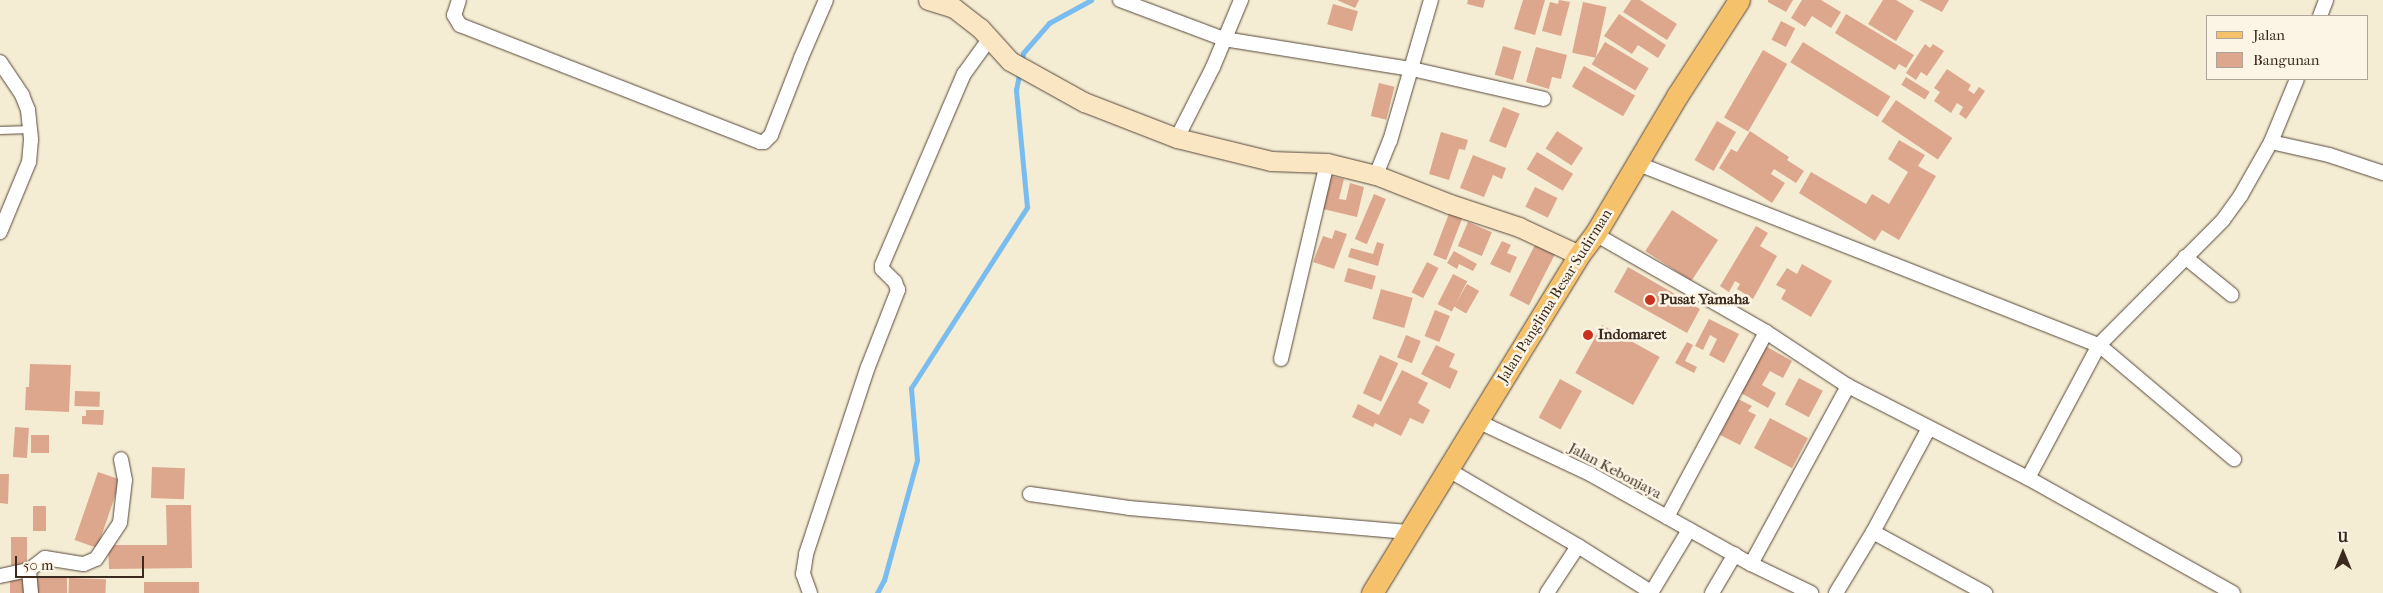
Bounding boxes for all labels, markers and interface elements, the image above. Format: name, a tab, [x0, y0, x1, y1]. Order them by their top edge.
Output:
legend	[2206, 15, 2368, 80]
text: Jalan	[2253, 26, 2285, 44]
text: Bangunan	[2253, 51, 2320, 69]
street label: Jalan Panglima Besar Sudirman	[1494, 206, 1616, 386]
place label: Pusat Yamaha	[1660, 291, 1749, 309]
marker: Pusat Yamaha	[1644, 294, 1656, 306]
place label: Indomaret	[1598, 326, 1667, 344]
marker: Indomaret	[1582, 329, 1594, 341]
street label: Jalan Kebonjaya	[1565, 439, 1665, 503]
north arrow	[2318, 528, 2368, 578]
text: U	[2338, 529, 2348, 546]
scale bar	[18, 546, 146, 578]
text: 50 m	[23, 556, 53, 574]

